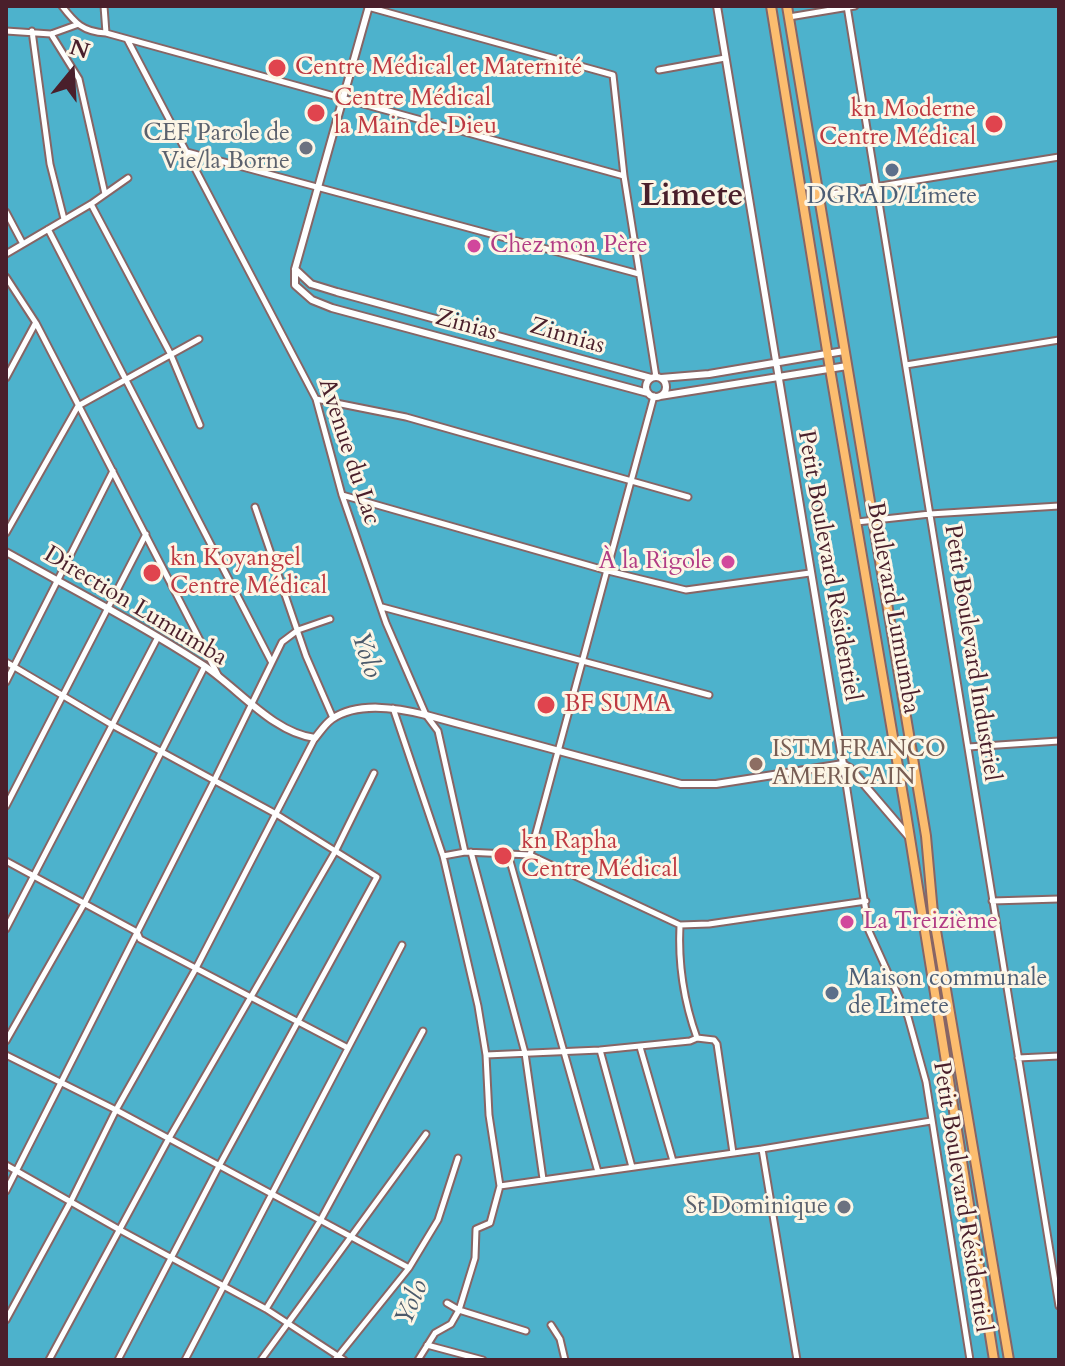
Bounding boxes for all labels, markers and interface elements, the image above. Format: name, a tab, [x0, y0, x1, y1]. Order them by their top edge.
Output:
north arrow	[32, 32, 112, 112]
text: N	[66, 32, 93, 66]
place label: Centre Médical et Maternité	[295, 54, 582, 82]
marker: Centre Médical et Maternité	[266, 57, 288, 79]
place label: Centre Médical la Main de Dieu	[334, 85, 497, 141]
place label: kn Moderne Centre Médical	[819, 96, 976, 152]
marker: Centre Médical la Main de Dieu	[305, 102, 327, 124]
marker: kn Moderne Centre Médical	[983, 113, 1005, 135]
place label: CEF Parole de Vie/la Borne	[143, 120, 290, 176]
marker: CEF Parole de Vie/la Borne	[297, 139, 315, 157]
marker: DGRAD/Limete	[883, 161, 901, 179]
district label: Limete	[641, 179, 743, 217]
place label: DGRAD/Limete	[807, 183, 977, 211]
place label: Chez mon Père	[490, 232, 648, 260]
marker: Chez mon Père	[465, 237, 483, 255]
street label: Zinias	[432, 304, 500, 348]
street label: Zinnias	[526, 313, 608, 361]
street label: Avenue du Lac	[311, 375, 385, 529]
street label: Petit Boulevard Résidentiel	[790, 428, 866, 704]
street label: Boulevard Lumumba	[859, 500, 925, 716]
street label: Petit Boulevard Industriel	[936, 523, 1006, 783]
street label: Direction Lumumba	[38, 541, 232, 673]
place label: kn Koyangel Centre Médical	[170, 545, 327, 601]
place label: À la Rigole	[599, 548, 712, 576]
marker: À la Rigole	[719, 553, 737, 571]
marker: kn Koyangel Centre Médical	[141, 562, 163, 584]
water label: Yolo	[343, 628, 387, 682]
place label: BF SUMA	[564, 691, 672, 719]
marker: BF SUMA	[535, 694, 557, 716]
place label: ISTM FRANCO AMERICAIN	[772, 736, 946, 792]
marker: ISTM FRANCO AMERICAIN	[747, 755, 765, 773]
place label: kn Rapha Centre Médical	[521, 828, 678, 884]
marker: kn Rapha Centre Médical	[492, 845, 514, 867]
place label: La Treizième	[863, 908, 998, 936]
marker: La Treizième	[838, 913, 856, 931]
place label: Maison communale de Limete	[848, 965, 1048, 1021]
marker: Maison communale de Limete	[823, 984, 841, 1002]
street label: Petit Boulevard Résidentiel	[925, 1059, 997, 1335]
place label: St Dominique	[685, 1193, 828, 1221]
marker: St Dominique	[835, 1198, 853, 1216]
water label: Yolo	[389, 1275, 437, 1331]

